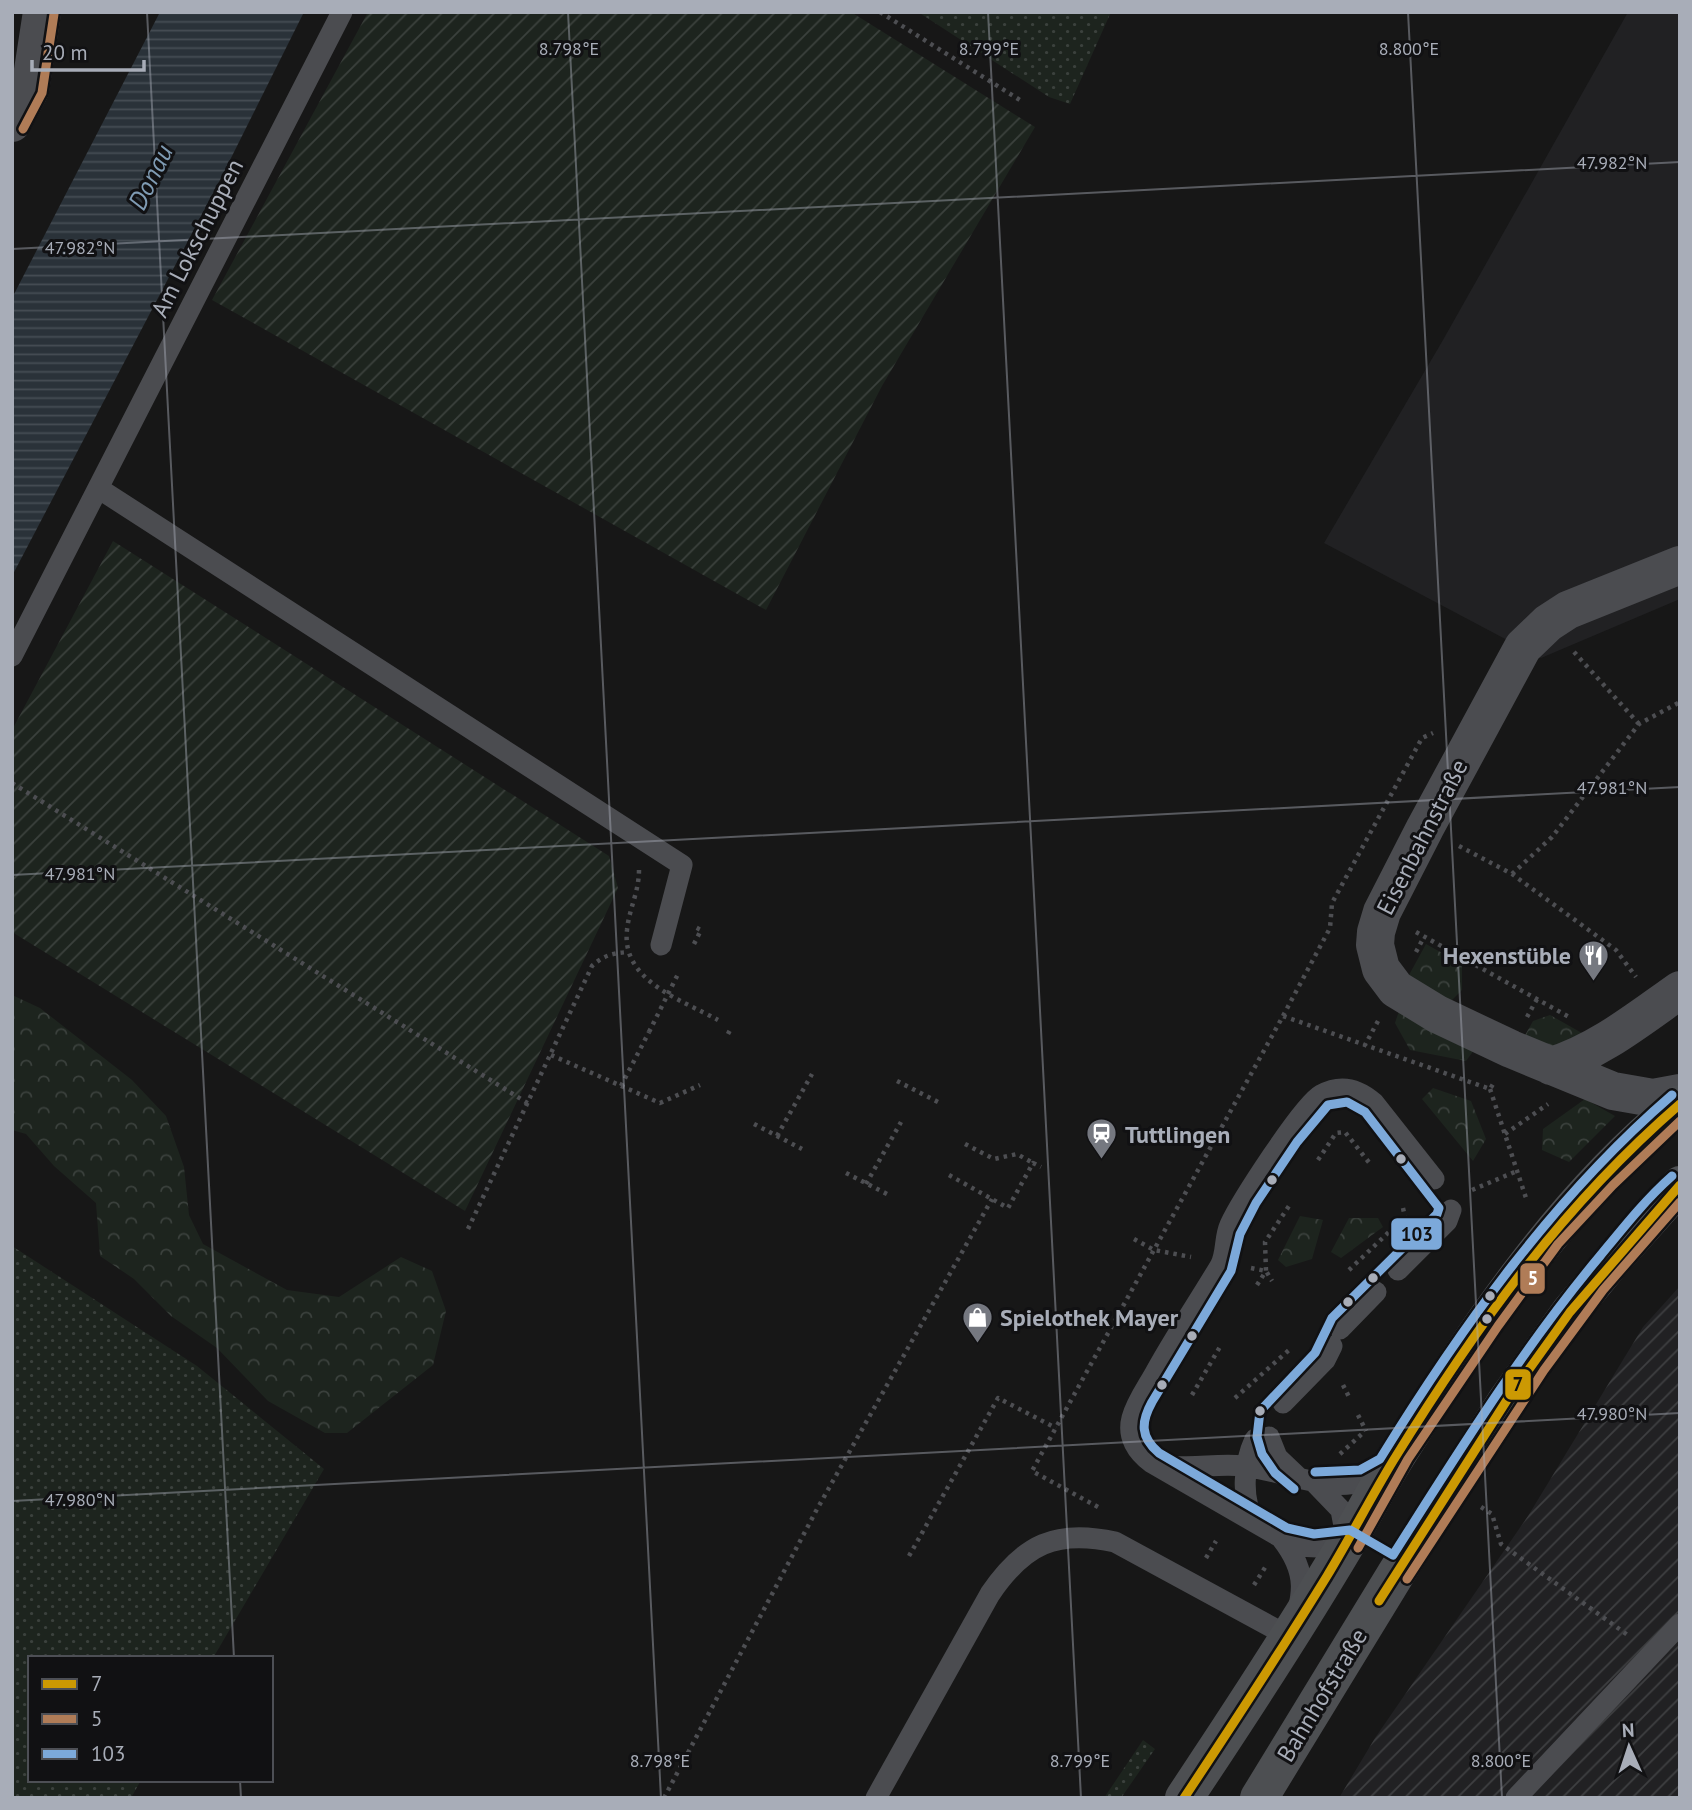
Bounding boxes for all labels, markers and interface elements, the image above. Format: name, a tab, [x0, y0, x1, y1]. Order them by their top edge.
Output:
scale bar	[32, 28, 144, 72]
text: 8.798°E	[539, 37, 599, 60]
text: 8.799°E	[959, 37, 1019, 60]
text: 8.800°E	[1379, 37, 1439, 60]
text: 20 m	[42, 39, 88, 66]
water label: Donau	[120, 139, 180, 215]
text: 47.982°N	[1577, 151, 1647, 174]
street label: Am Lokschuppen	[144, 154, 250, 322]
text: 47.982°N	[45, 236, 115, 259]
street label: Eisenbahnstraße	[1369, 754, 1475, 920]
text: 47.981°N	[1577, 776, 1647, 799]
text: 47.981°N	[45, 862, 115, 885]
restaurant icon: Hexenstüble	[1577, 938, 1611, 982]
place label: Hexenstüble	[1443, 940, 1571, 971]
station icon: Tuttlingen	[1085, 1117, 1119, 1161]
place label: Tuttlingen	[1125, 1119, 1230, 1150]
unlabelled marker	[1394, 1152, 1408, 1166]
unlabelled marker	[1265, 1173, 1279, 1187]
line badge: 103	[1390, 1217, 1443, 1251]
text: 103	[1401, 1222, 1433, 1246]
line badge: 5	[1519, 1262, 1546, 1295]
text: 5	[1528, 1266, 1538, 1290]
unlabelled marker	[1366, 1271, 1380, 1285]
unlabelled marker	[1483, 1289, 1497, 1303]
unlabelled marker	[1341, 1295, 1355, 1309]
shop icon: Spielothek Mayer	[960, 1300, 994, 1344]
place label: Spielothek Mayer	[1000, 1302, 1179, 1333]
unlabelled marker	[1480, 1312, 1494, 1326]
unlabelled marker	[1185, 1329, 1199, 1343]
line badge: 7	[1504, 1368, 1532, 1401]
text: 7	[1513, 1372, 1523, 1396]
unlabelled marker	[1155, 1378, 1169, 1392]
text: 47.980°N	[1577, 1402, 1647, 1425]
unlabelled marker	[1253, 1404, 1267, 1418]
text: 47.980°N	[45, 1488, 115, 1511]
street label: Bahnhofstraße	[1270, 1623, 1374, 1767]
legend	[28, 1656, 273, 1782]
text: 7	[91, 1670, 102, 1697]
text: 5	[91, 1705, 102, 1732]
north arrow	[1594, 1712, 1664, 1782]
text: N	[1621, 1718, 1635, 1742]
text: 103	[91, 1740, 125, 1767]
text: 8.798°E	[630, 1749, 690, 1772]
text: 8.799°E	[1050, 1749, 1110, 1772]
text: 8.800°E	[1471, 1749, 1531, 1772]

